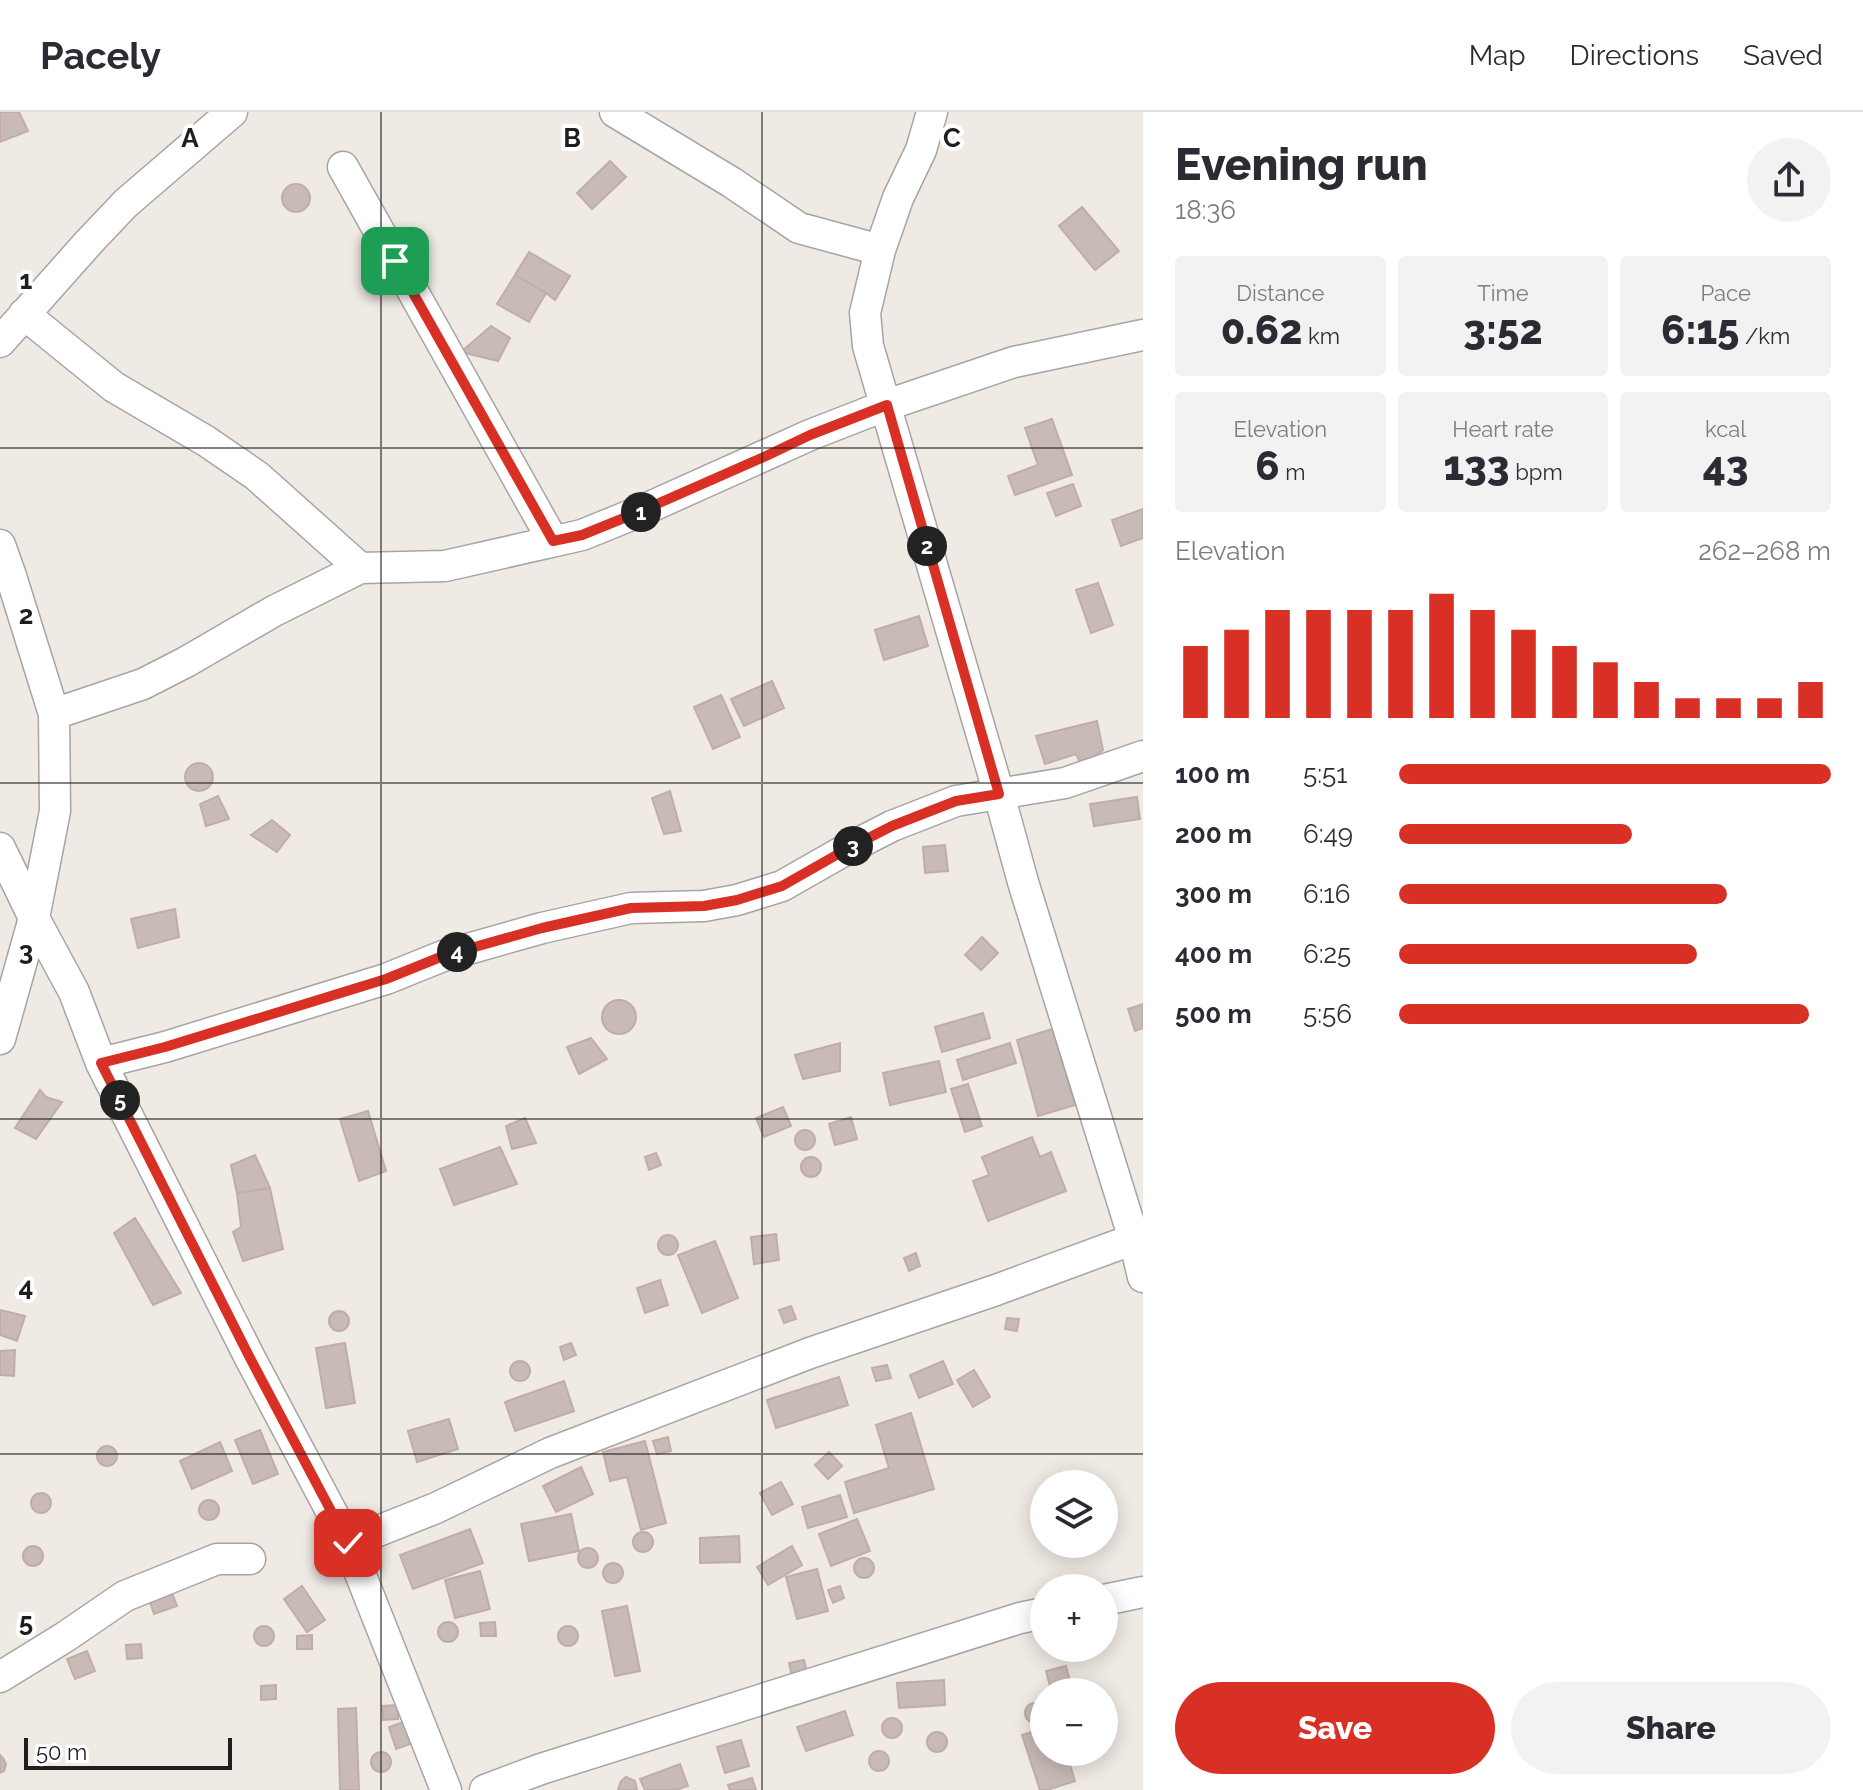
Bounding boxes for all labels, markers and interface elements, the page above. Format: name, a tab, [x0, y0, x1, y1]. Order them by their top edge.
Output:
text: Pacely	[40, 33, 161, 78]
text: Map	[1469, 39, 1526, 72]
text: Directions	[1570, 39, 1699, 72]
text: Saved	[1743, 39, 1823, 72]
text: A	[181, 123, 199, 153]
text: B	[563, 123, 581, 153]
text: C	[943, 123, 961, 153]
button: share	[1747, 138, 1831, 222]
text: Evening run	[1175, 139, 1428, 190]
text: 18:36	[1175, 195, 1236, 225]
pin	[361, 227, 429, 295]
icon: arrive	[373, 239, 417, 283]
text: 1	[20, 265, 33, 295]
text: Distance	[1236, 280, 1324, 306]
text: Time	[1477, 280, 1529, 306]
text: Pace	[1700, 280, 1751, 306]
text: 0.62	[1221, 306, 1302, 353]
text: 3:52	[1463, 306, 1543, 353]
text: 6:15	[1661, 306, 1739, 353]
text: km	[1302, 323, 1340, 349]
text: /km	[1739, 323, 1790, 349]
text: Elevation	[1234, 416, 1327, 442]
text: Heart rate	[1452, 416, 1554, 442]
text: kcal	[1705, 416, 1746, 442]
text: 6	[1255, 442, 1280, 489]
text: 133	[1443, 442, 1510, 489]
text: 43	[1703, 442, 1749, 489]
text: m	[1280, 459, 1305, 485]
text: bpm	[1510, 459, 1563, 485]
pin: 1	[621, 492, 661, 532]
text: 1	[636, 499, 646, 525]
pin: 2	[907, 526, 947, 566]
text: 2	[921, 533, 933, 559]
text: Elevation	[1175, 536, 1285, 566]
text: 262–268 m	[1698, 536, 1831, 566]
text: 2	[19, 600, 33, 630]
text: 100 m	[1175, 759, 1250, 789]
text: 5:51	[1303, 759, 1347, 789]
text: 200 m	[1175, 819, 1252, 849]
text: 6:49	[1303, 819, 1353, 849]
pin: 3	[833, 826, 873, 866]
text: 3	[847, 833, 859, 859]
text: 300 m	[1175, 879, 1252, 909]
text: 6:16	[1303, 879, 1350, 909]
pin: 4	[437, 932, 477, 972]
text: 3	[19, 936, 33, 966]
text: 4	[451, 939, 463, 965]
text: 400 m	[1175, 939, 1252, 969]
text: 6:25	[1303, 939, 1351, 969]
text: 500 m	[1175, 999, 1252, 1029]
text: 5:56	[1303, 999, 1352, 1029]
pin: 5	[100, 1080, 140, 1120]
text: 5	[114, 1087, 126, 1113]
text: 4	[19, 1272, 33, 1302]
map controls	[1030, 1470, 1118, 1766]
button: layers	[1030, 1470, 1118, 1558]
pin	[314, 1509, 382, 1577]
icon: check	[326, 1521, 370, 1565]
button: +	[1030, 1574, 1118, 1662]
text: 5	[19, 1607, 33, 1637]
button: −	[1030, 1678, 1118, 1766]
button: Save	[1175, 1682, 1495, 1774]
button: Share	[1511, 1682, 1831, 1774]
scale bar	[24, 1734, 232, 1770]
text: 50 m	[36, 1739, 87, 1765]

